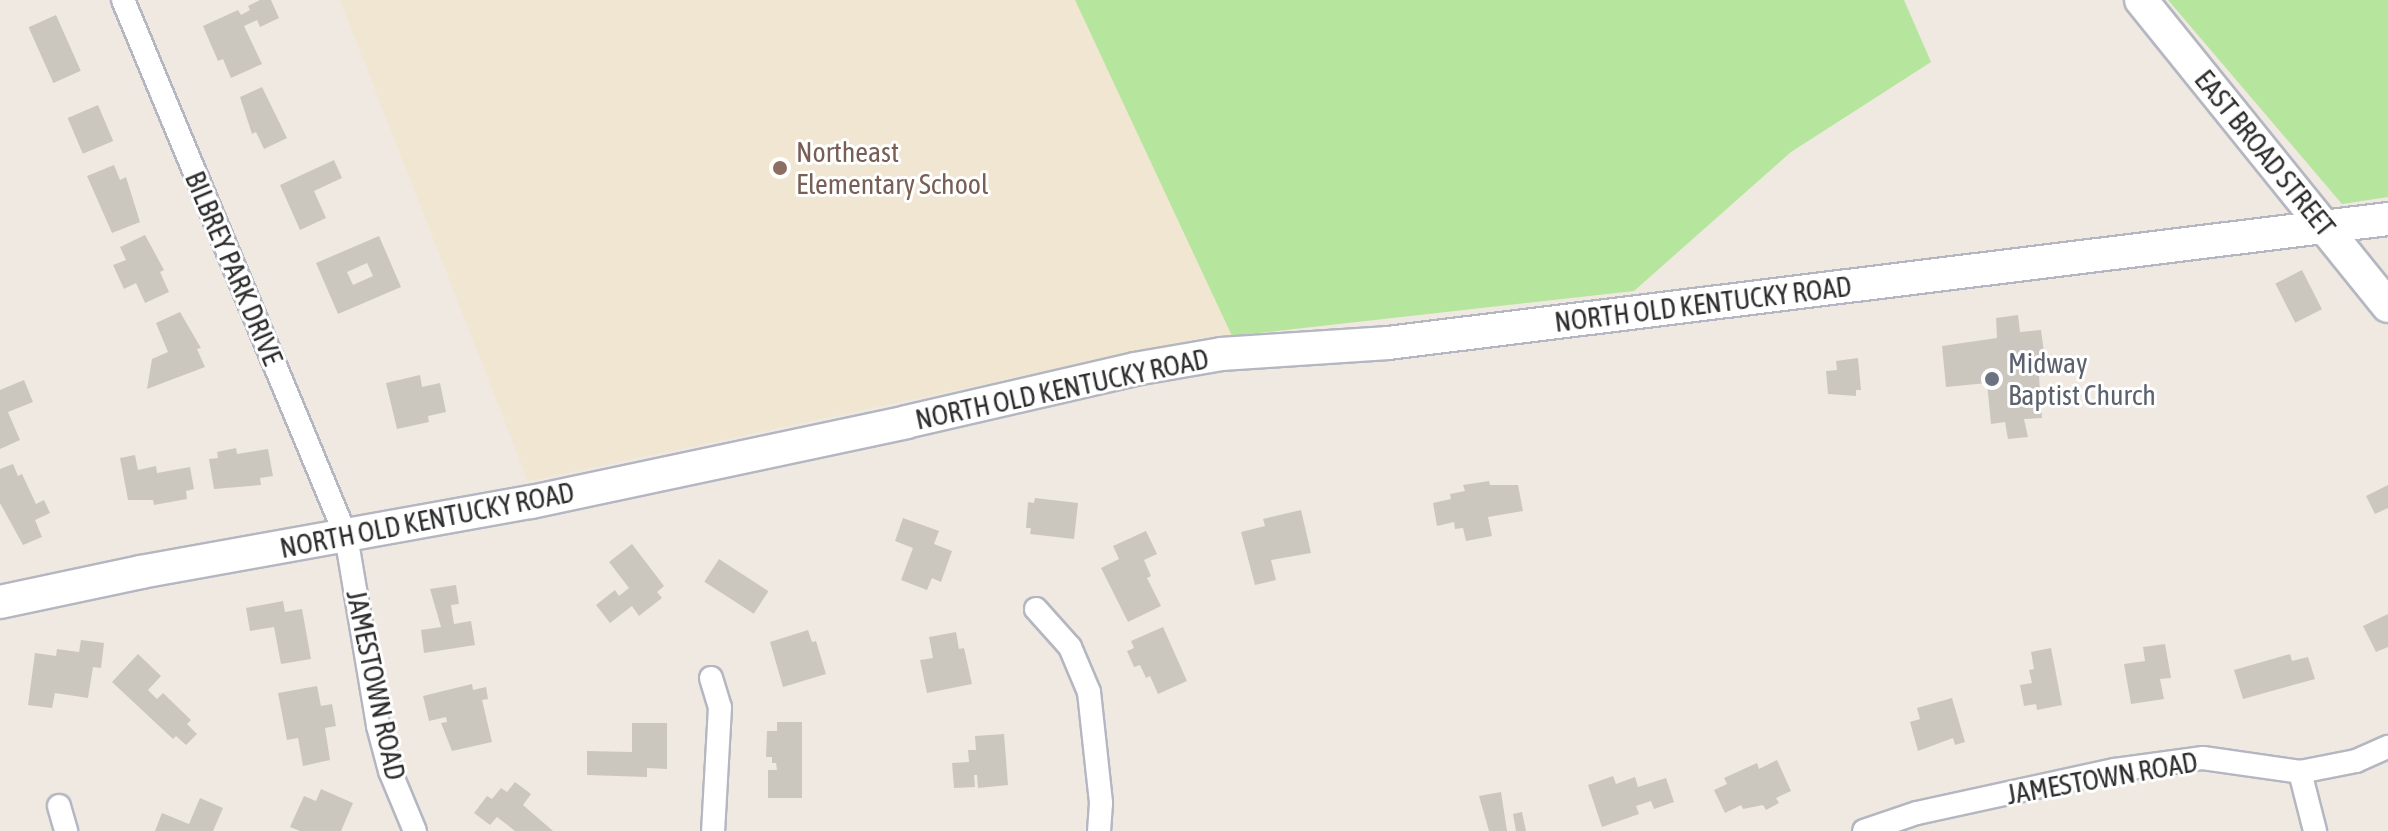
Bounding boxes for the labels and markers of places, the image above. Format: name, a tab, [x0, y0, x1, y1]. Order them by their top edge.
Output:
place label: Northeast Elementary School	[796, 135, 988, 201]
marker: Northeast Elementary School	[771, 159, 789, 177]
place label: Midway Baptist Church	[2008, 346, 2156, 412]
marker: Midway Baptist Church	[1983, 370, 2001, 388]

